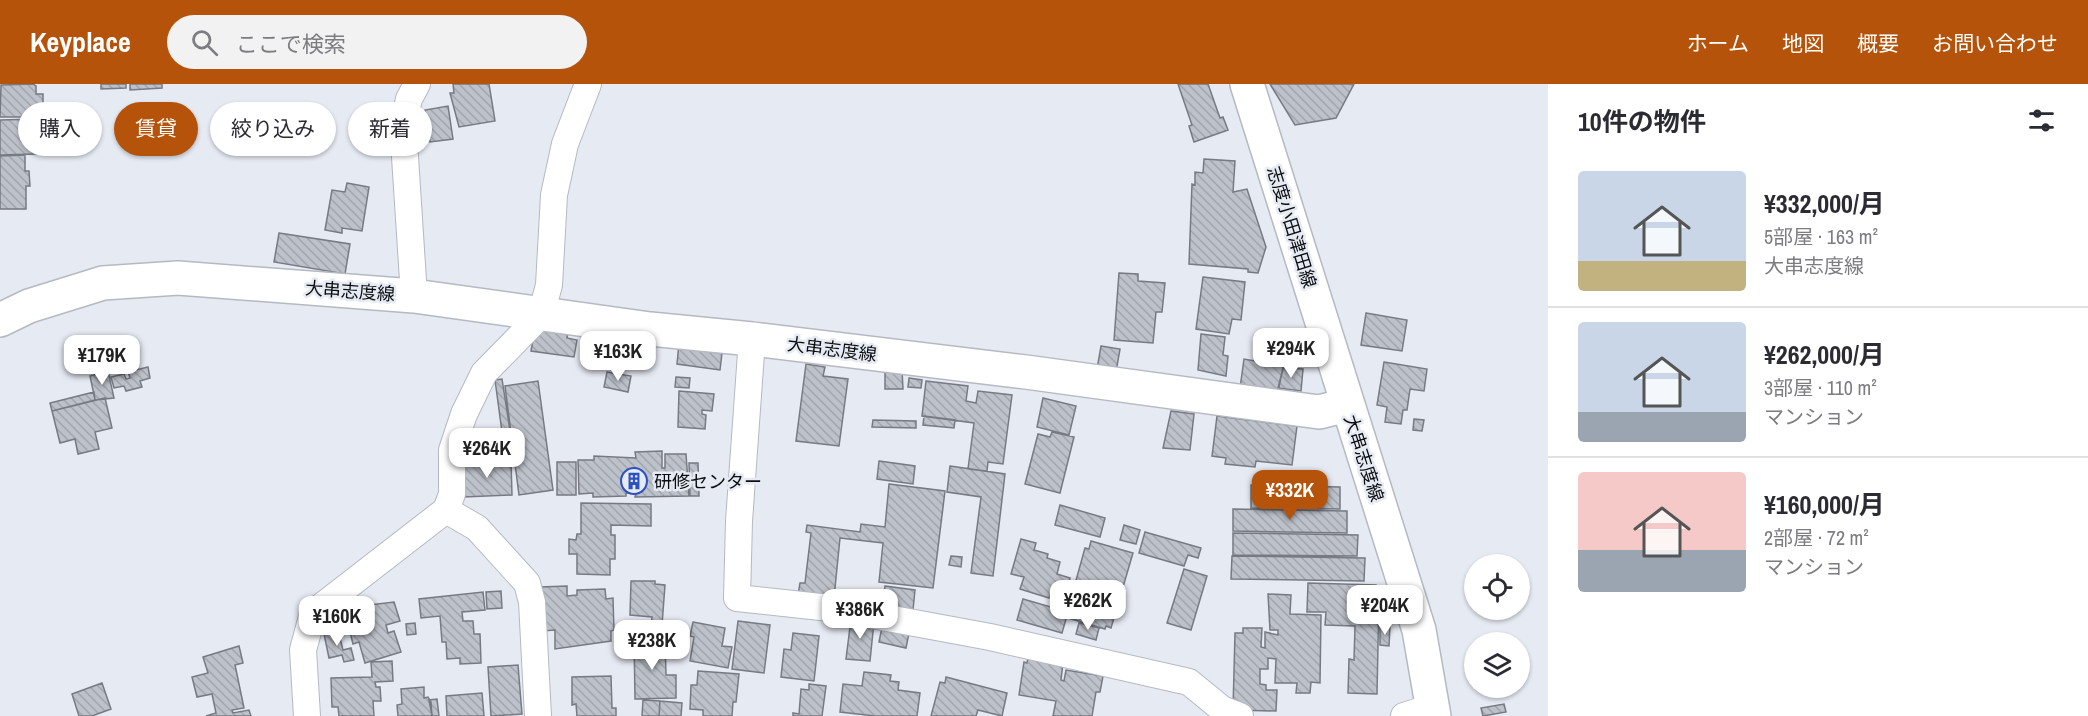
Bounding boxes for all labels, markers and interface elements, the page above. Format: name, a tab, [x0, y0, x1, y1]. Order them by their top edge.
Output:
search box	[167, 15, 587, 69]
text: Keyplace	[30, 23, 131, 61]
icon: search	[188, 26, 221, 59]
text: ここで検索	[236, 29, 346, 59]
text: ホーム	[1687, 29, 1749, 58]
text: 地図	[1782, 29, 1824, 58]
text: 概要	[1857, 29, 1899, 58]
text: お問い合わせ	[1932, 29, 2058, 58]
chip: 購入	[18, 102, 102, 156]
chip: 賃貸	[114, 102, 198, 156]
chip: 絞り込み	[210, 102, 336, 156]
chip: 新着	[348, 102, 432, 156]
text: 10件の物件	[1578, 104, 1706, 139]
icon: filters	[2025, 104, 2058, 137]
street label: 志度小田津田線	[1262, 163, 1322, 291]
text: ¥332,000/月	[1764, 186, 1885, 221]
icon: home	[1626, 195, 1698, 267]
text: 5部屋 · 163 m²	[1764, 223, 1878, 250]
text: 大串志度線	[1764, 252, 1864, 279]
street label: 大串志度線	[304, 275, 396, 307]
pin: ¥294K	[1249, 328, 1333, 379]
pin: ¥163K	[576, 331, 660, 382]
street label: 大串志度線	[786, 331, 878, 367]
text: ¥294K	[1267, 334, 1315, 361]
pin: ¥179K	[60, 335, 144, 386]
text: ¥163K	[594, 337, 642, 364]
text: ¥262,000/月	[1764, 337, 1885, 372]
text: ¥179K	[78, 341, 126, 368]
icon: home	[1626, 346, 1698, 418]
text: 3部屋 · 110 m²	[1764, 374, 1877, 401]
text: マンション	[1764, 403, 1864, 430]
street label: 大串志度線	[1338, 411, 1390, 505]
pin: ¥264K	[445, 428, 529, 479]
text: ¥264K	[463, 434, 511, 461]
building icon: 研修センター	[619, 466, 649, 496]
place label: 研修センター	[654, 469, 762, 494]
pin: ¥332K	[1248, 470, 1332, 521]
text: ¥332K	[1266, 476, 1314, 503]
text: ¥160,000/月	[1764, 487, 1885, 522]
icon: home	[1626, 496, 1698, 568]
text: 2部屋 · 72 m²	[1764, 524, 1869, 551]
text: マンション	[1764, 553, 1864, 580]
map controls	[1464, 554, 1530, 698]
button: locate	[1464, 554, 1530, 620]
pin: ¥262K	[1046, 580, 1130, 631]
pin: ¥204K	[1343, 585, 1427, 636]
text: ¥262K	[1064, 586, 1112, 613]
pin: ¥386K	[818, 589, 902, 640]
text: ¥204K	[1361, 591, 1409, 618]
text: ¥386K	[836, 595, 884, 622]
pin: ¥160K	[295, 596, 379, 647]
text: ¥160K	[313, 602, 361, 629]
pin: ¥238K	[610, 620, 694, 671]
text: ¥238K	[628, 626, 676, 653]
button: layers	[1464, 632, 1530, 698]

